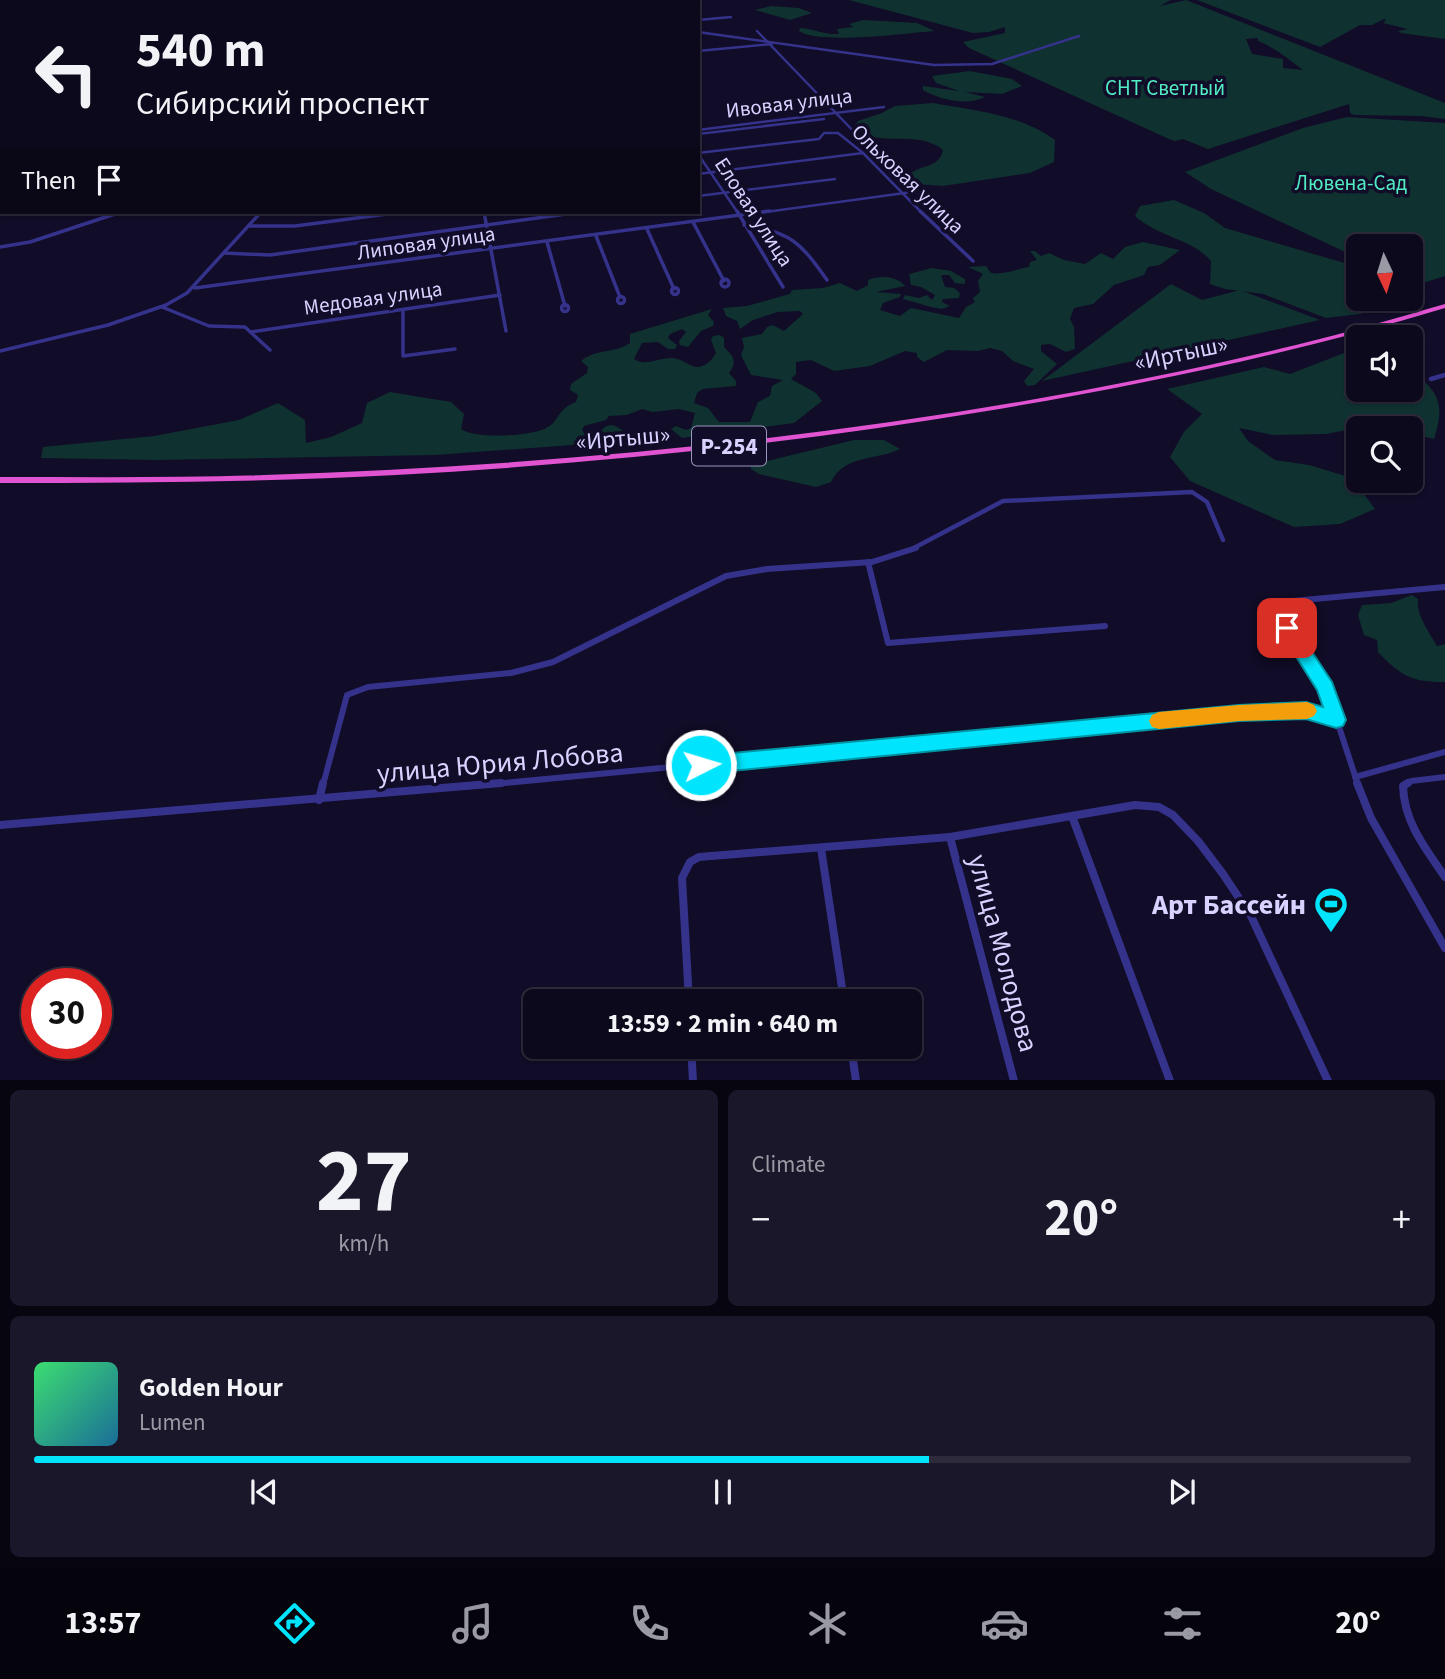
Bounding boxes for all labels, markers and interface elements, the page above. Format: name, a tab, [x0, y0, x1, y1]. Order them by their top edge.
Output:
text: 540 m	[136, 16, 265, 86]
icon: left	[21, 28, 112, 119]
park label: СНТ Светлый	[1105, 73, 1225, 103]
street label: Ивовая улица	[724, 80, 854, 126]
text: Сибирский проспект	[136, 81, 430, 127]
street label: Ольховая улица	[845, 117, 971, 241]
street label: Еловая улица	[707, 151, 801, 273]
icon: arrive	[90, 161, 128, 199]
text: Then	[21, 162, 76, 199]
park label: Лювена-Сад	[1295, 168, 1407, 198]
street label: Липовая улица	[355, 218, 497, 268]
north arrow	[1346, 234, 1423, 312]
map controls	[1346, 234, 1423, 493]
street label: Медовая улица	[302, 273, 444, 323]
button: sound	[1346, 325, 1423, 402]
street label: «Иртыш»	[1131, 327, 1231, 380]
button: search	[1346, 416, 1423, 493]
street label: «Иртыш»	[574, 417, 672, 460]
road number: Р-254	[692, 426, 766, 466]
pin	[1257, 598, 1317, 658]
icon: arrive	[1268, 609, 1306, 647]
position arrow	[664, 728, 738, 802]
street label: улица Юрия Лобова	[375, 732, 625, 794]
street label: улица Молодова	[957, 850, 1049, 1056]
place label: Арт Бассейн	[1151, 885, 1306, 925]
sports icon: Арт Бассейн	[1312, 885, 1350, 934]
speed limit sign: 30	[21, 968, 112, 1059]
text: 13:59 · 2 min · 640 m	[607, 1005, 838, 1042]
text: 27	[316, 1117, 412, 1246]
text: Climate	[752, 1148, 825, 1181]
text: 20°	[1044, 1182, 1118, 1256]
text: −	[752, 1193, 770, 1247]
text: +	[1392, 1193, 1411, 1247]
text: km/h	[338, 1227, 389, 1260]
text: Golden Hour	[139, 1369, 283, 1406]
text: Lumen	[139, 1406, 206, 1439]
icon: previous	[245, 1473, 283, 1511]
icon: pause	[704, 1473, 742, 1511]
icon: next	[1163, 1473, 1201, 1511]
icon: directions	[270, 1599, 319, 1648]
icon: music	[448, 1599, 497, 1648]
icon: phone	[625, 1599, 674, 1648]
icon: climate	[803, 1599, 852, 1648]
icon: car	[980, 1599, 1029, 1648]
icon: filters	[1158, 1599, 1207, 1648]
text: 13:57	[64, 1600, 141, 1646]
text: 20°	[1335, 1600, 1381, 1646]

